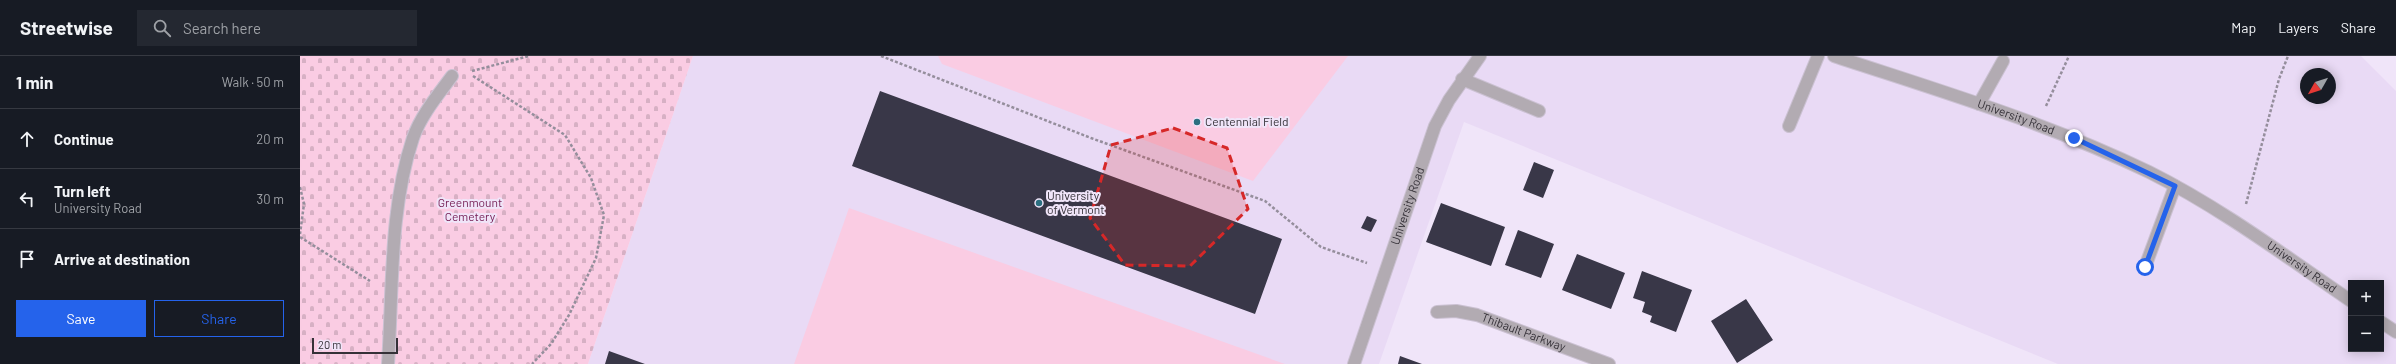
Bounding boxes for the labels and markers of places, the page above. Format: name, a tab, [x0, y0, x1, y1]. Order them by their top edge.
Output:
place label: Centennial Field	[1205, 114, 1289, 128]
marker: Centennial Field	[1192, 117, 1202, 127]
place label: University of Vermont	[1047, 188, 1105, 216]
marker: University of Vermont	[1034, 198, 1044, 208]

